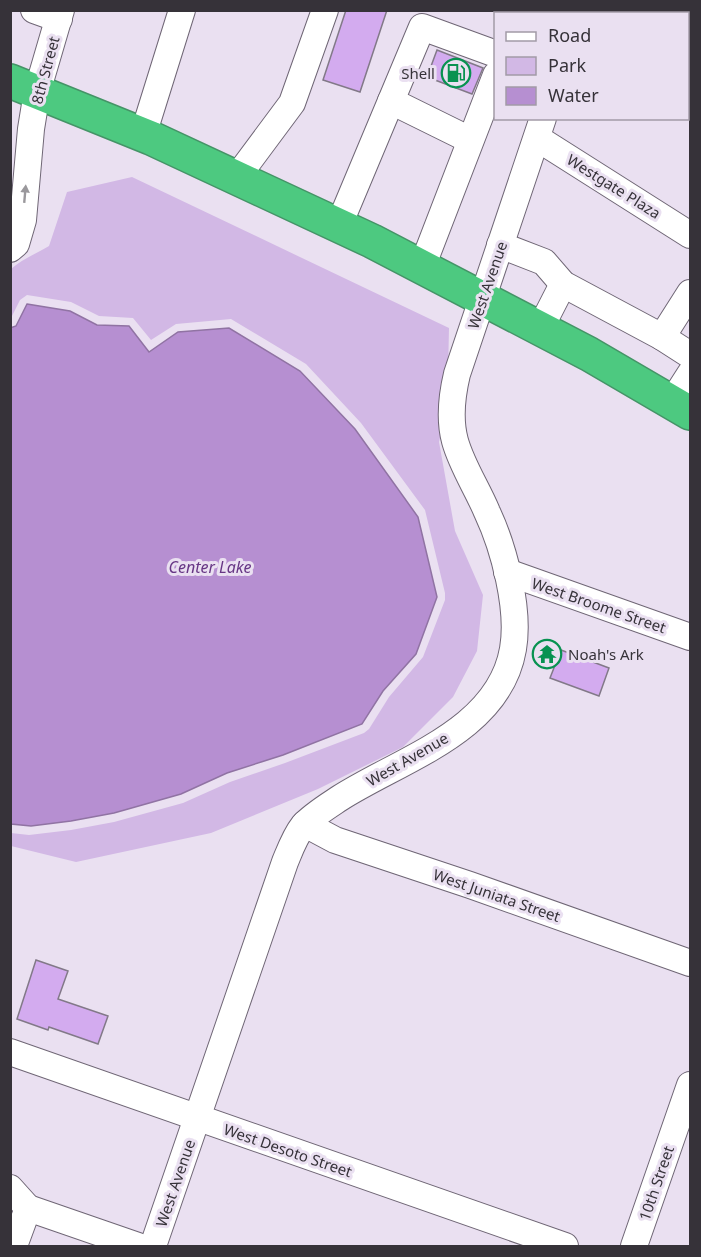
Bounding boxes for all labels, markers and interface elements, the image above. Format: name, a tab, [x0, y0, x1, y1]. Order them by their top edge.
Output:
legend	[494, 12, 689, 120]
text: Road	[548, 23, 591, 47]
street label: 8th Street	[26, 34, 64, 106]
text: Park	[548, 53, 586, 77]
fuel station icon: Shell	[440, 57, 472, 89]
place label: Shell	[401, 63, 435, 83]
text: Water	[548, 83, 599, 107]
street label: Westgate Plaza	[563, 149, 665, 223]
one-way arrow	[20, 184, 30, 203]
street label: West Avenue	[463, 239, 511, 331]
water label: Center Lake	[169, 556, 251, 578]
street label: West Broome Street	[529, 573, 669, 638]
temple icon: Noah's Ark	[531, 638, 563, 670]
place label: Noah's Ark	[568, 644, 644, 664]
street label: West Avenue	[362, 728, 452, 790]
street label: West Juniata Street	[431, 864, 564, 926]
street label: West Desoto Street	[221, 1119, 355, 1182]
street label: West Avenue	[151, 1137, 199, 1229]
street label: 10th Street	[634, 1143, 678, 1223]

